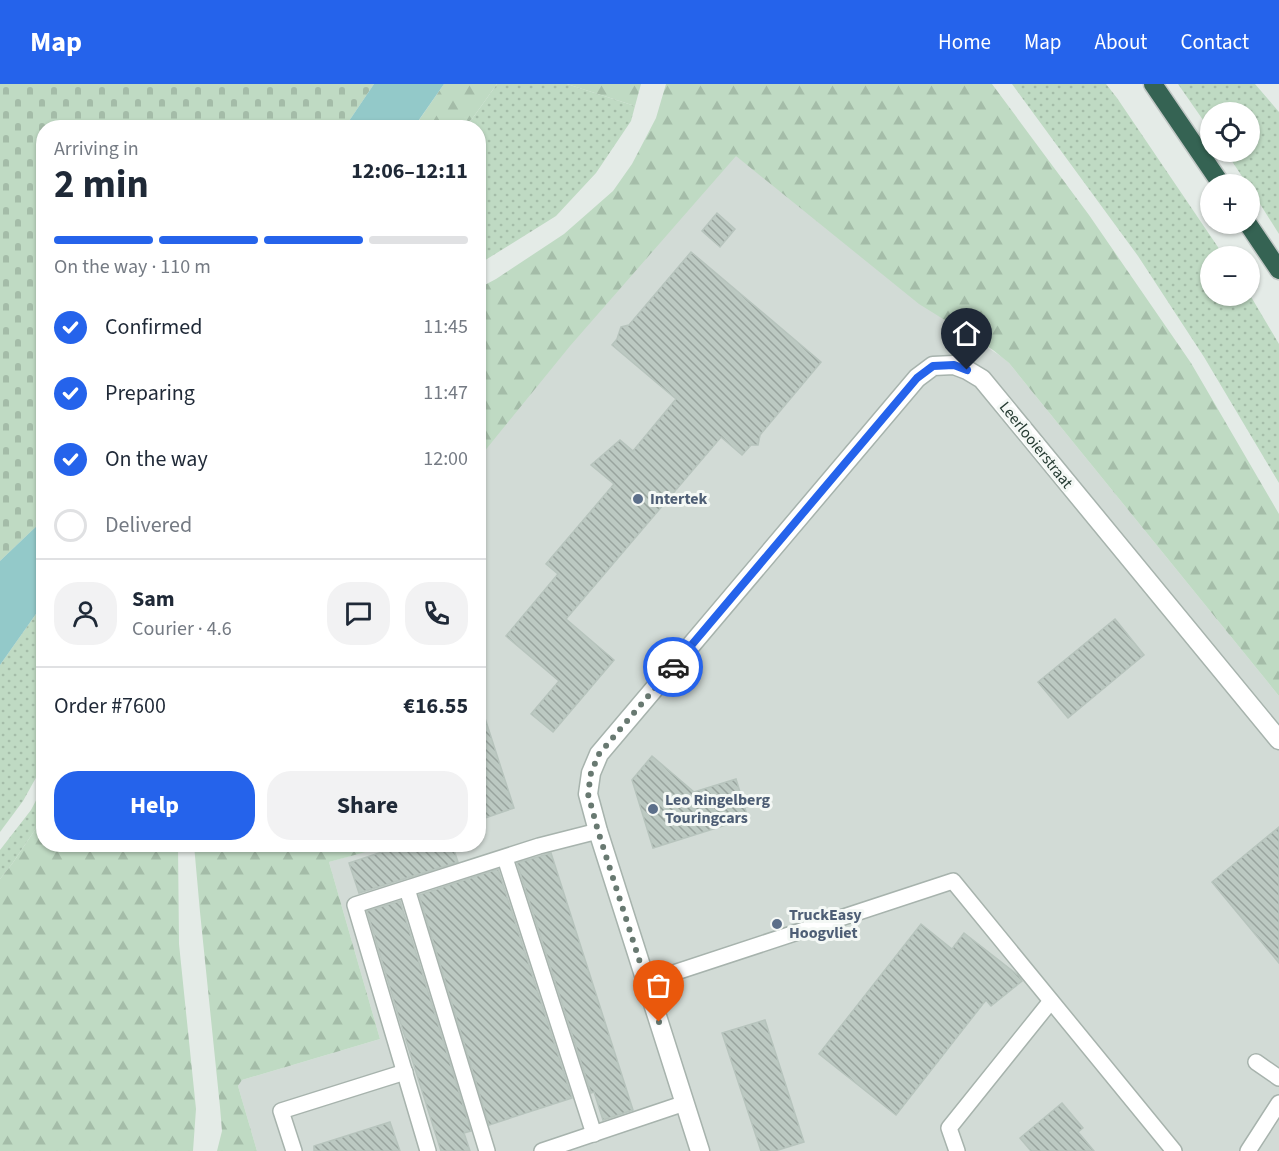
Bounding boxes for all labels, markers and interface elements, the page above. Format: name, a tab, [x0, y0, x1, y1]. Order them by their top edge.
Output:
text: Map	[30, 22, 82, 62]
text: Home	[938, 27, 991, 57]
text: Map	[1024, 27, 1062, 57]
text: About	[1095, 27, 1147, 57]
text: Contact	[1180, 27, 1249, 57]
map controls	[1200, 102, 1260, 306]
button: locate	[1200, 102, 1260, 162]
text: Arriving in	[54, 135, 139, 163]
text: 12:06–12:11	[351, 155, 468, 187]
text: 2 min	[54, 157, 149, 213]
button: +	[1200, 174, 1260, 234]
button: −	[1200, 246, 1260, 306]
text: On the way · 110 m	[54, 253, 211, 281]
pin	[941, 308, 992, 370]
icon: check	[54, 311, 87, 344]
text: Confirmed	[105, 311, 202, 343]
text: 11:45	[423, 313, 468, 341]
icon: home	[950, 317, 983, 350]
icon: check	[54, 377, 87, 410]
text: Preparing	[105, 377, 195, 409]
text: 11:47	[423, 379, 468, 407]
street label: Leerlooierstraat	[994, 397, 1078, 494]
icon: check	[54, 443, 87, 476]
text: On the way	[105, 443, 208, 475]
text: 12:00	[423, 445, 468, 473]
place label: Intertek	[650, 488, 708, 510]
marker: Intertek	[631, 492, 645, 506]
text: Delivered	[105, 509, 192, 541]
button: person	[54, 582, 117, 645]
button: chat	[327, 582, 390, 645]
button: phone	[405, 582, 468, 645]
text: Sam	[132, 583, 175, 615]
text: Courier · 4.6	[132, 615, 232, 643]
courier	[643, 637, 703, 697]
icon: car	[657, 651, 690, 684]
text: Order #7600	[54, 690, 166, 722]
text: €16.55	[403, 690, 468, 722]
button: Help	[54, 771, 255, 840]
button: Share	[267, 771, 468, 840]
place label: Leo Ringelberg Touringcars	[665, 789, 771, 829]
marker: Leo Ringelberg Touringcars	[646, 802, 660, 816]
place label: TruckEasy Hoogvliet	[789, 904, 862, 944]
marker: TruckEasy Hoogvliet	[770, 917, 784, 931]
pin	[633, 960, 684, 1022]
icon: bag	[642, 969, 675, 1002]

